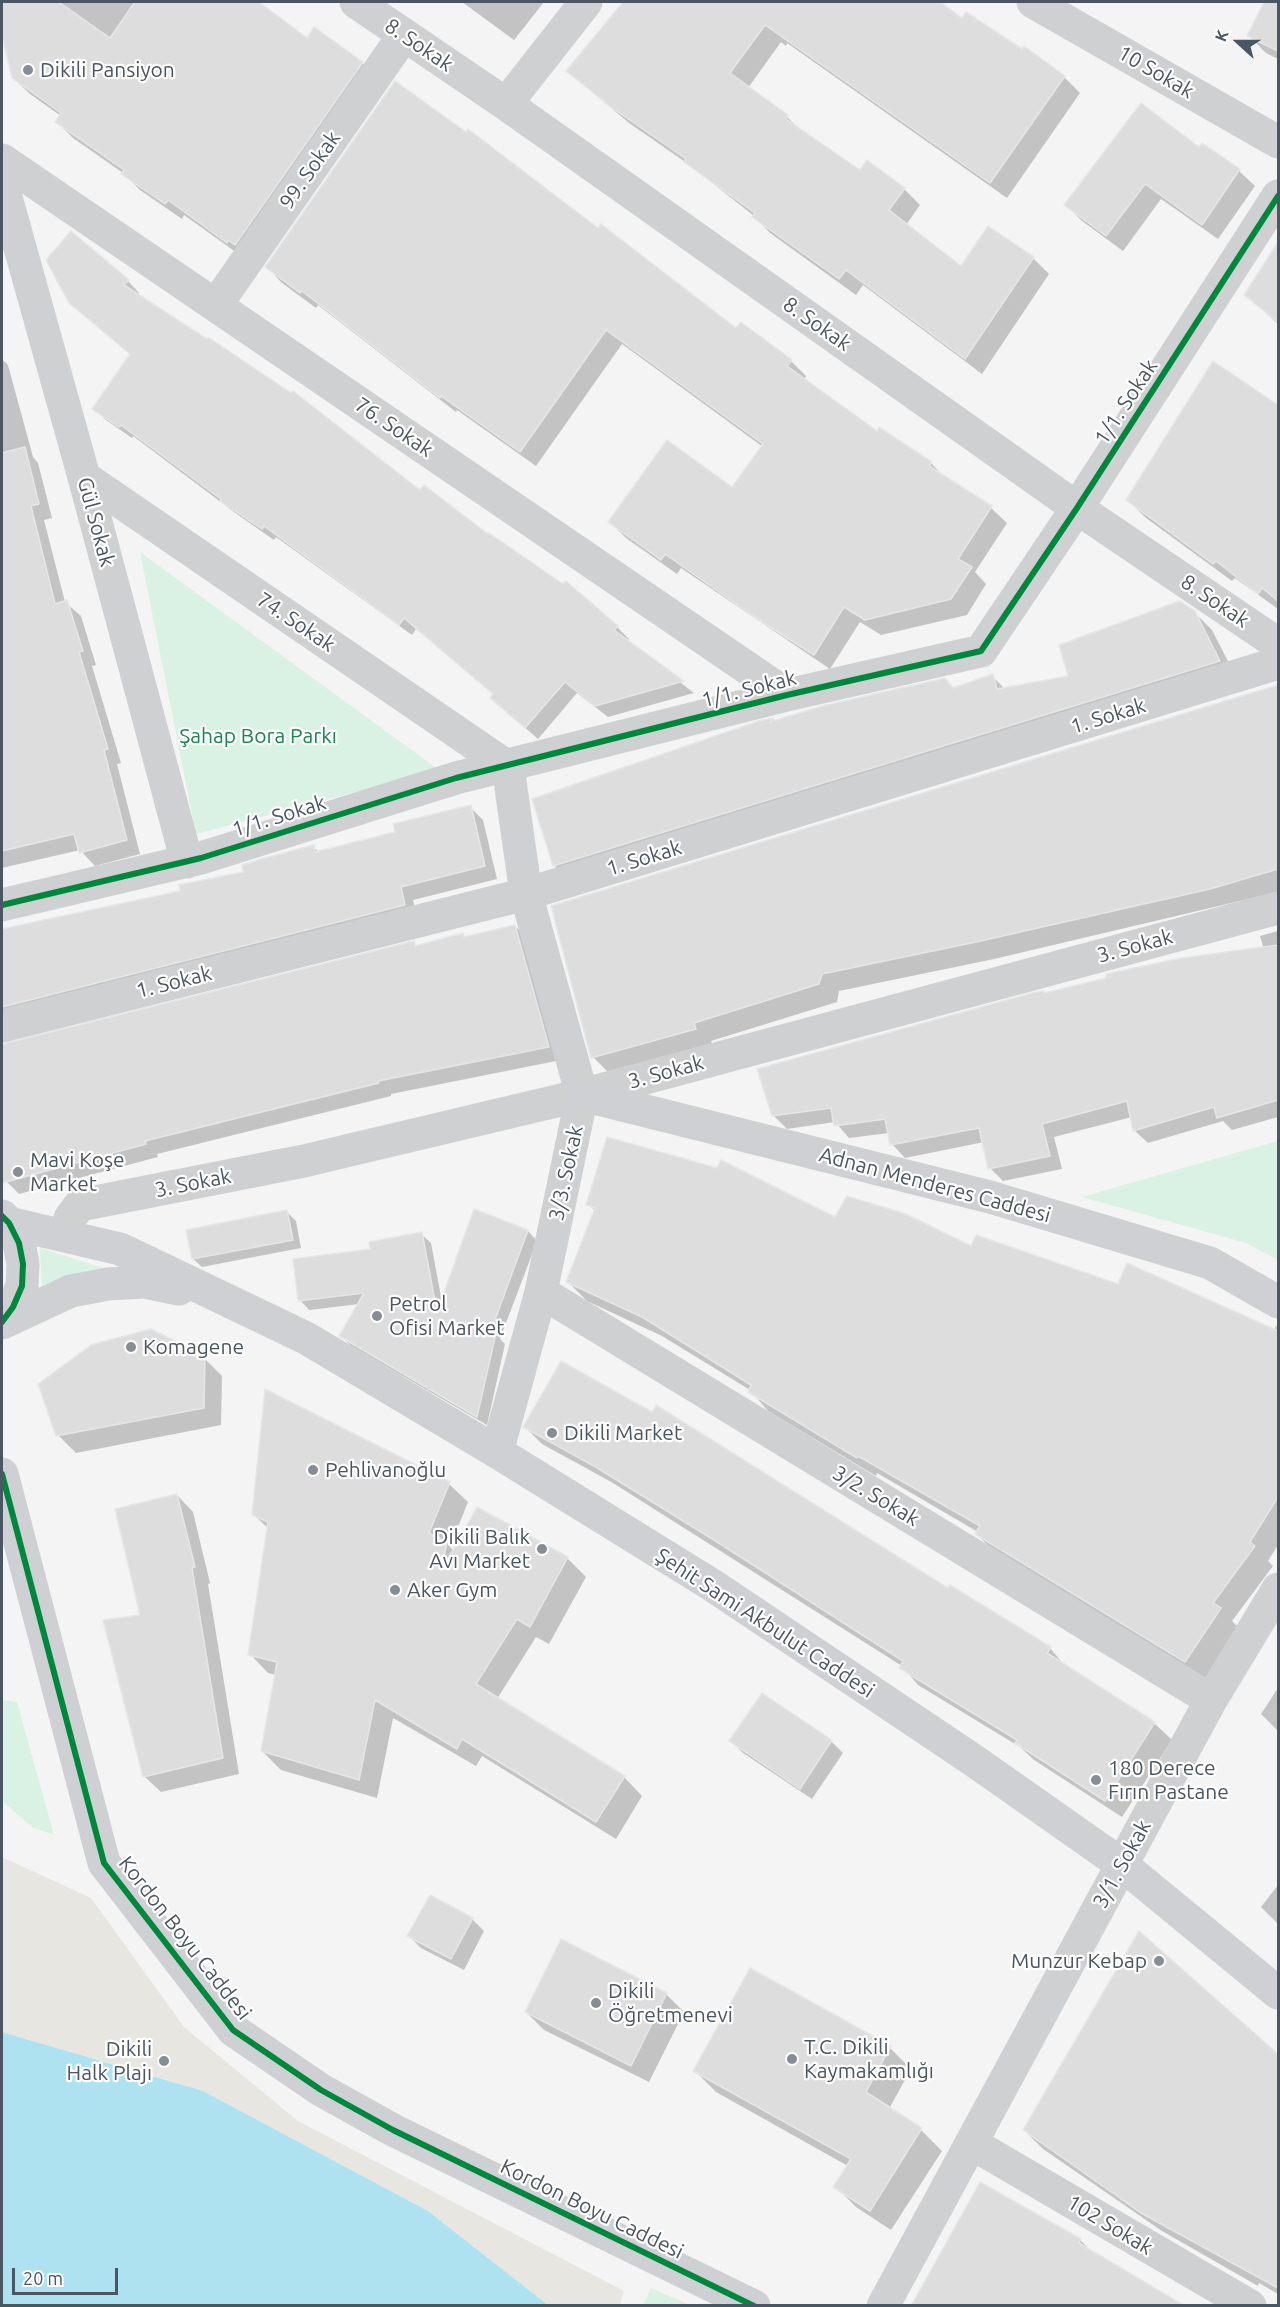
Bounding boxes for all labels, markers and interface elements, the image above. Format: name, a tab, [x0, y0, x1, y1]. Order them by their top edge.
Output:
north arrow	[1208, 12, 1268, 72]
street label: 8. Sokak	[380, 13, 458, 77]
text: K	[1211, 27, 1232, 44]
street label: 10 Sokak	[1113, 40, 1199, 104]
place label: Dikili Pansiyon	[40, 57, 175, 83]
marker: Dikili Pansiyon	[21, 63, 35, 77]
street label: 99. Sokak	[274, 126, 346, 214]
street label: 8. Sokak	[778, 292, 856, 356]
street label: 1/1. Sokak	[1089, 355, 1163, 449]
street label: 76. Sokak	[350, 392, 438, 462]
street label: Gül Sokak	[72, 475, 120, 569]
street label: 8. Sokak	[1176, 569, 1254, 633]
street label: 74. Sokak	[252, 587, 340, 657]
street label: 1/1. Sokak	[699, 665, 799, 713]
street label: 1. Sokak	[1067, 693, 1149, 739]
park label: Şahap Bora Parkı	[179, 723, 337, 749]
street label: 1/1. Sokak	[229, 790, 329, 842]
street label: 1. Sokak	[603, 835, 685, 881]
street label: 3. Sokak	[1095, 924, 1175, 968]
street label: 1. Sokak	[134, 960, 214, 1004]
street label: 3. Sokak	[626, 1050, 706, 1094]
street label: 3/3. Sokak	[544, 1123, 588, 1223]
street label: Adnan Menderes Caddesi	[816, 1142, 1054, 1228]
place label: Mavi Koşe Market	[30, 1147, 125, 1197]
street label: 3. Sokak	[153, 1163, 233, 1203]
marker: Mavi Koşe Market	[11, 1165, 25, 1179]
place label: Petrol Ofisi Market	[389, 1291, 505, 1341]
marker: Petrol Ofisi Market	[370, 1309, 384, 1323]
place label: Komagene	[143, 1334, 244, 1360]
marker: Komagene	[124, 1340, 138, 1354]
place label: Dikili Market	[564, 1420, 682, 1446]
marker: Dikili Market	[545, 1426, 559, 1440]
place label: Pehlivanoğlu	[325, 1457, 446, 1483]
street label: 3/2. Sokak	[828, 1460, 924, 1532]
marker: Pehlivanoğlu	[306, 1463, 320, 1477]
place label: Dikili Balık Avı Market	[429, 1524, 530, 1574]
marker: Dikili Balık Avı Market	[535, 1542, 549, 1556]
street label: Şehit Sami Akbulut Caddesi	[651, 1543, 879, 1703]
place label: Aker Gym	[407, 1577, 497, 1603]
marker: Aker Gym	[388, 1583, 402, 1597]
place label: 180 Derece Fırın Pastane	[1108, 1755, 1229, 1805]
marker: 180 Derece Fırın Pastane	[1089, 1773, 1103, 1787]
street label: 3/1. Sokak	[1088, 1816, 1156, 1912]
street label: Kordon Boyu Caddesi	[113, 1851, 257, 2025]
place label: Munzur Kebap	[1011, 1948, 1147, 1974]
marker: Munzur Kebap	[1152, 1954, 1166, 1968]
place label: Dikili Öğretmenevi	[608, 1978, 733, 2028]
marker: Dikili Öğretmenevi	[589, 1996, 603, 2010]
place label: T.C. Dikili Kaymakamlığı	[804, 2034, 934, 2084]
place label: Dikili Halk Plajı	[67, 2036, 152, 2086]
marker: T.C. Dikili Kaymakamlığı	[785, 2052, 799, 2066]
marker: Dikili Halk Plajı	[157, 2054, 171, 2068]
street label: Kordon Boyu Caddesi	[496, 2154, 688, 2264]
street label: 102 Sokak	[1063, 2190, 1157, 2260]
scale bar	[15, 2256, 122, 2294]
text: 20 m	[23, 2268, 63, 2288]

